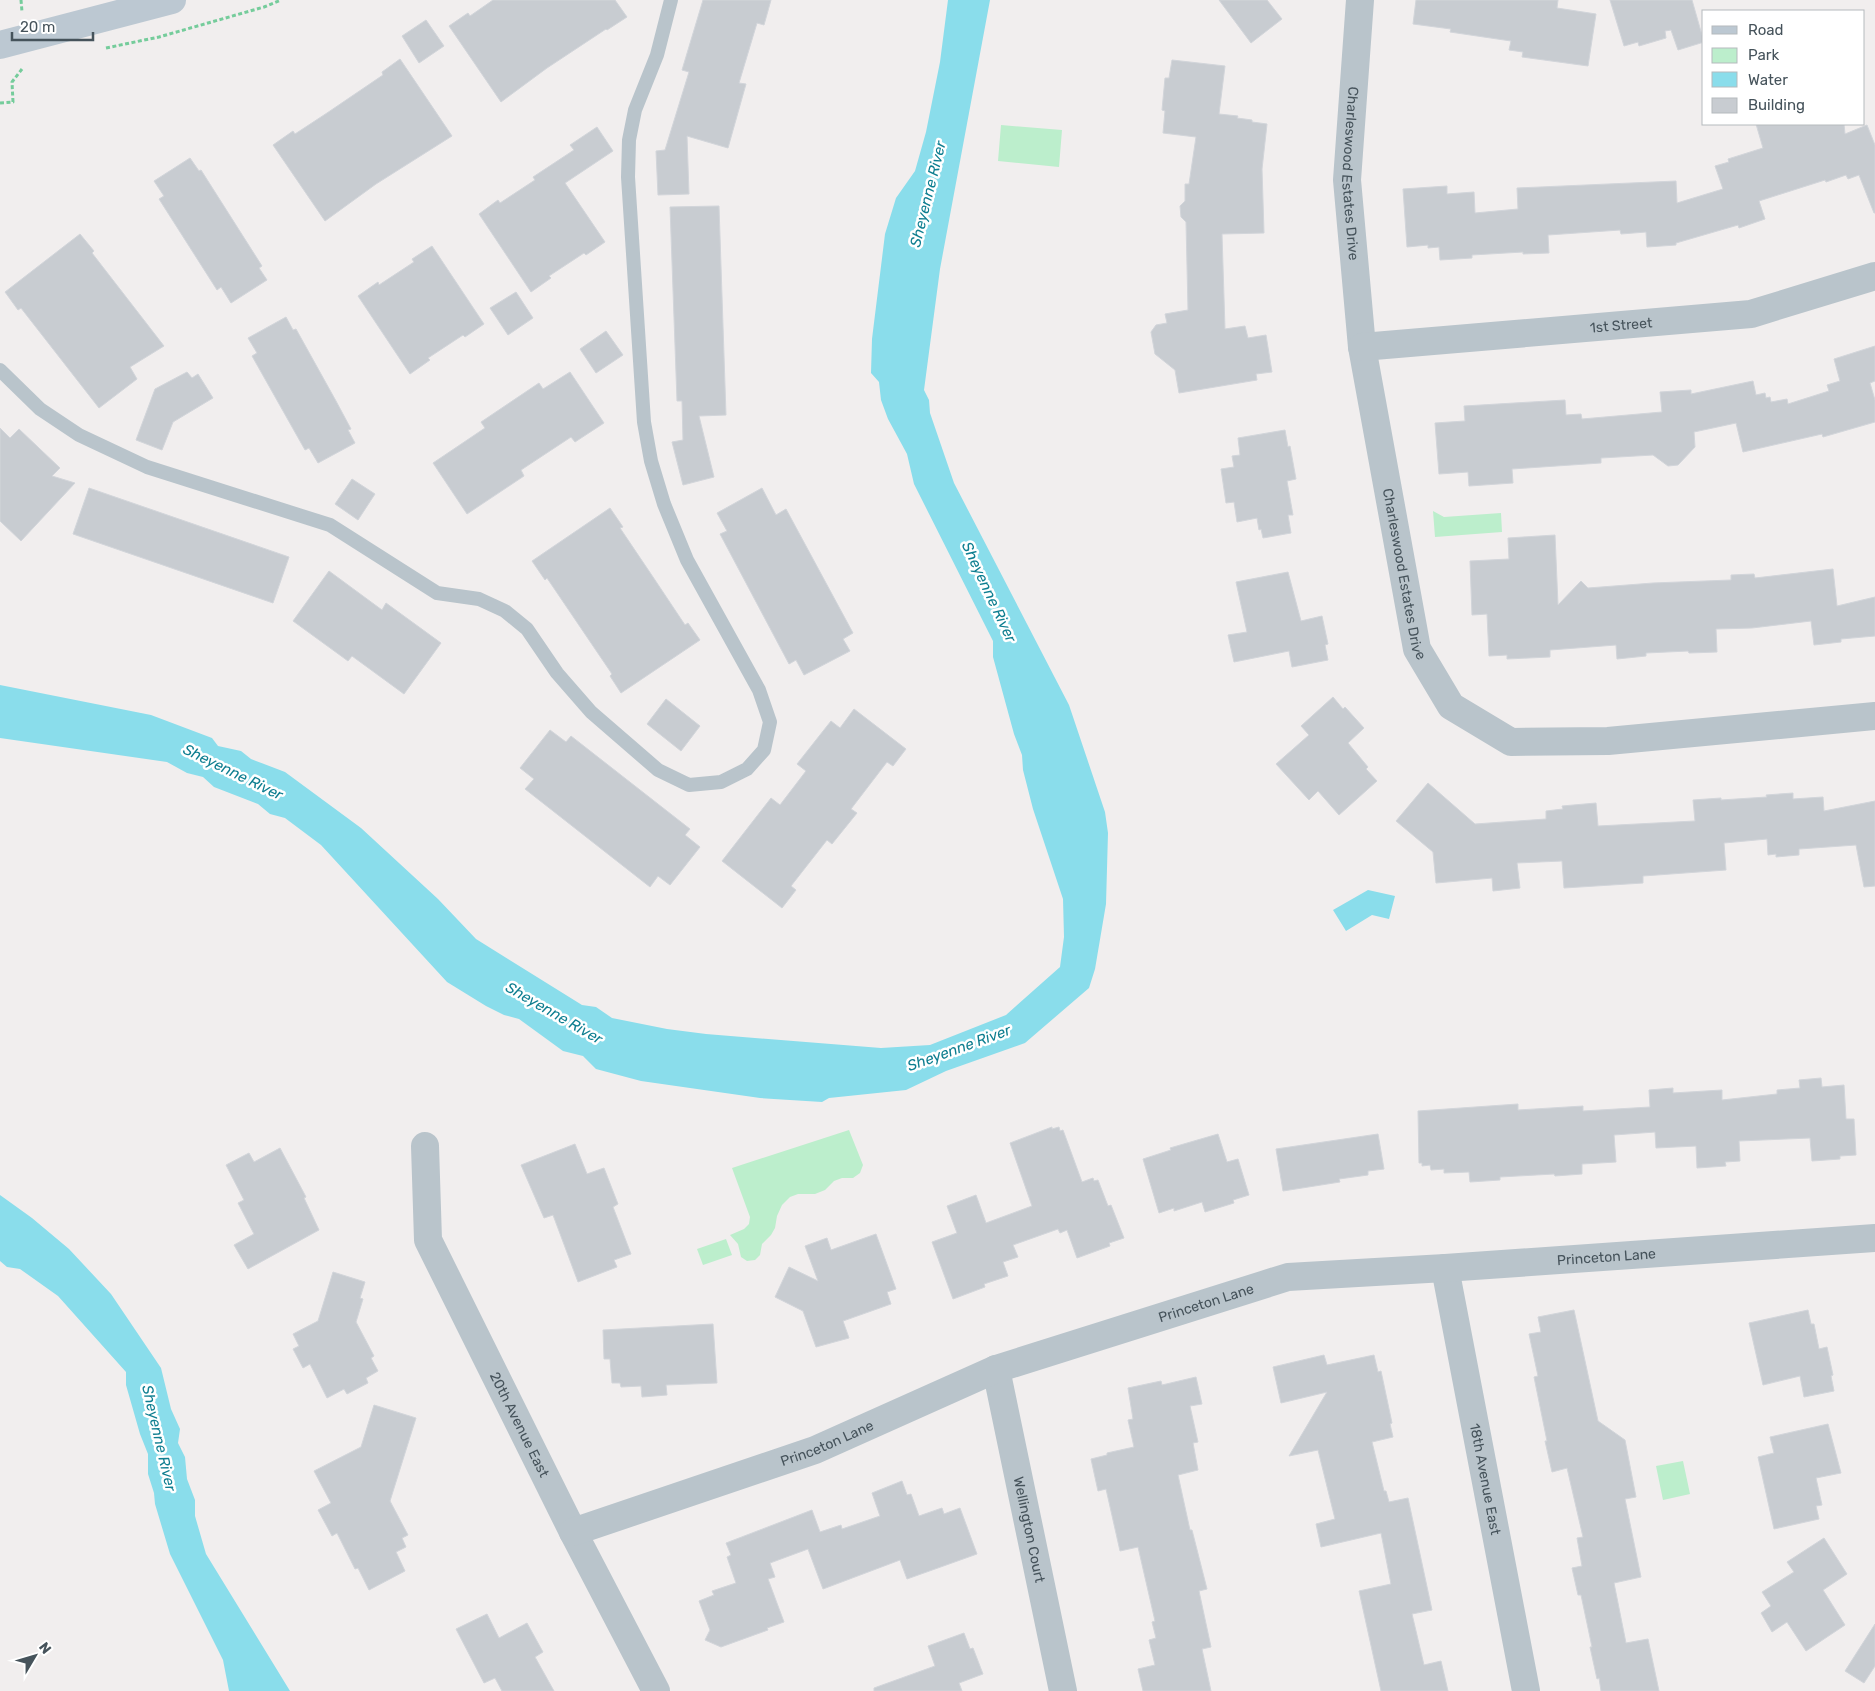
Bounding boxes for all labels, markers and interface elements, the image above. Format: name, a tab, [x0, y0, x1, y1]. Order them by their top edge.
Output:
scale bar	[12, 10, 94, 42]
legend	[1702, 10, 1865, 125]
text: 20 m	[20, 18, 55, 36]
text: Road	[1748, 21, 1784, 39]
text: Park	[1748, 46, 1779, 64]
text: Water	[1748, 71, 1788, 89]
street label: Charleswood Estates Drive	[1338, 86, 1362, 261]
text: Building	[1748, 96, 1805, 114]
water label: Sheyenne River	[906, 138, 950, 249]
street label: 1st Street	[1589, 314, 1654, 337]
street label: Charleswood Estates Drive	[1379, 487, 1430, 663]
water label: Sheyenne River	[958, 539, 1021, 646]
water label: Sheyenne River	[180, 740, 287, 804]
water label: Sheyenne River	[502, 978, 607, 1049]
water label: Sheyenne River	[905, 1021, 1014, 1075]
street label: Princeton Lane	[1556, 1245, 1657, 1269]
street label: Princeton Lane	[1156, 1280, 1256, 1326]
street label: 20th Avenue East	[486, 1369, 553, 1481]
water label: Sheyenne River	[138, 1383, 180, 1494]
street label: Princeton Lane	[778, 1417, 876, 1470]
street label: 18th Avenue East	[1466, 1422, 1504, 1537]
street label: Wellington Court	[1010, 1475, 1048, 1585]
north arrow	[10, 1631, 60, 1681]
text: N	[35, 1639, 55, 1658]

